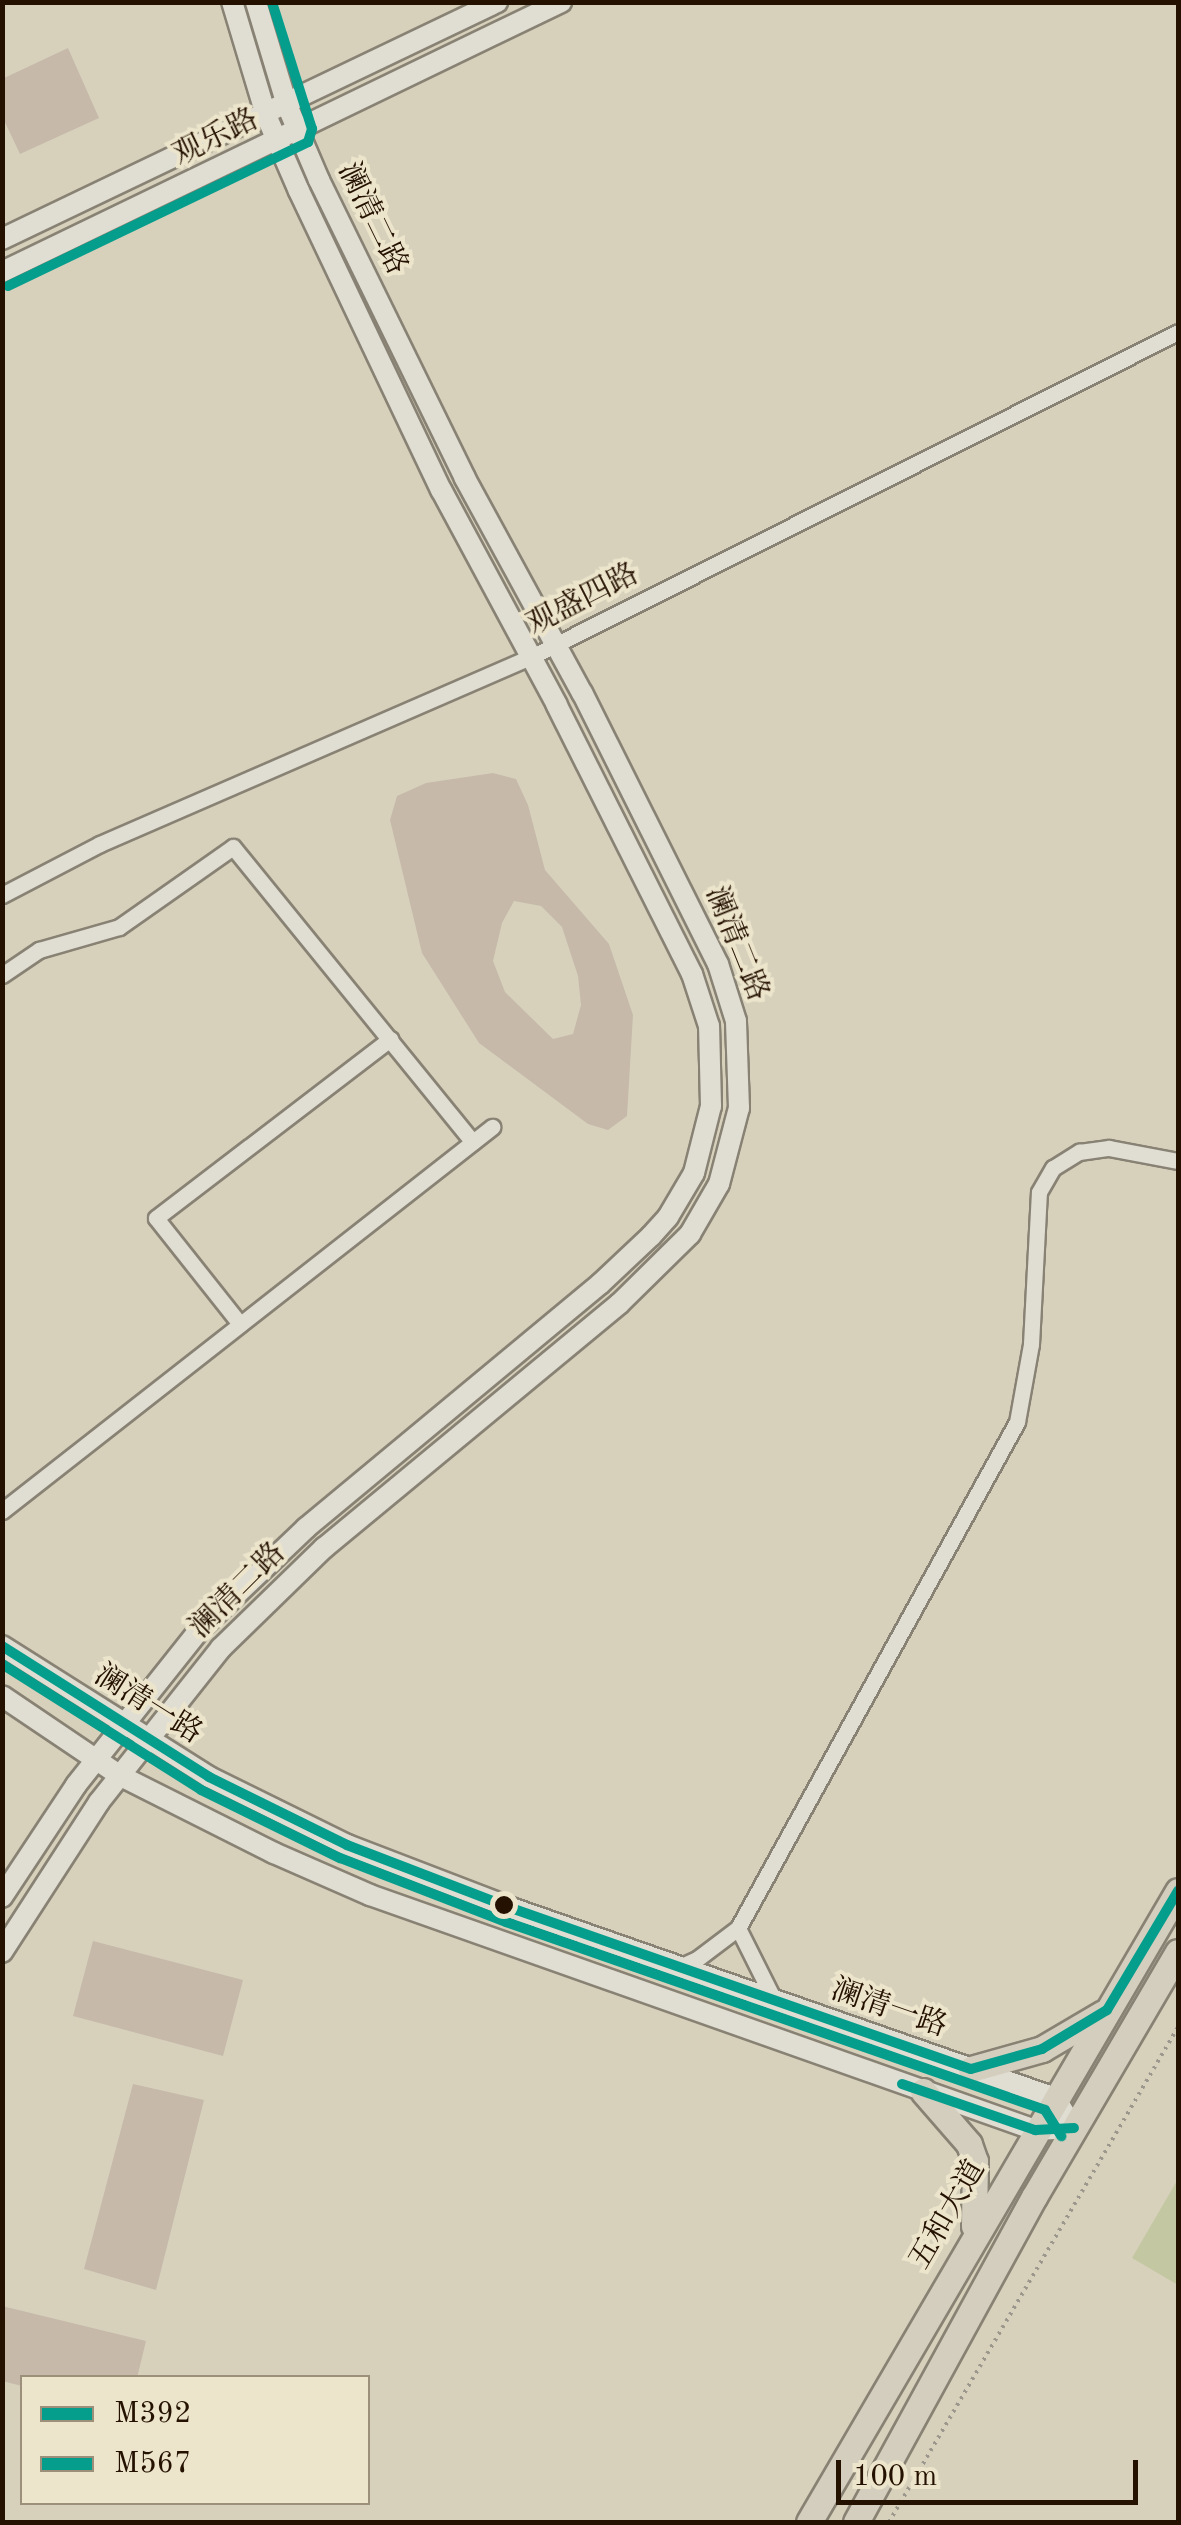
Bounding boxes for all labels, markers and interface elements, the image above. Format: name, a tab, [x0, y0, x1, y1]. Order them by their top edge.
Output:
street label: 观乐路	[168, 102, 264, 174]
street label: 澜清二路	[330, 157, 414, 281]
street label: 观盛四路	[521, 557, 645, 643]
street label: 澜清二路	[697, 882, 775, 1006]
street label: 澜清二路	[183, 1536, 293, 1646]
street label: 澜清一路	[88, 1658, 208, 1752]
unlabelled marker	[494, 1895, 514, 1915]
street label: 澜清一路	[826, 1972, 952, 2046]
street label: 五和大道	[902, 2154, 994, 2276]
legend	[20, 2375, 370, 2505]
text: M392	[114, 2399, 191, 2429]
scale bar	[841, 2440, 1144, 2502]
text: M567	[114, 2449, 191, 2479]
text: 100 m	[853, 2462, 937, 2492]

